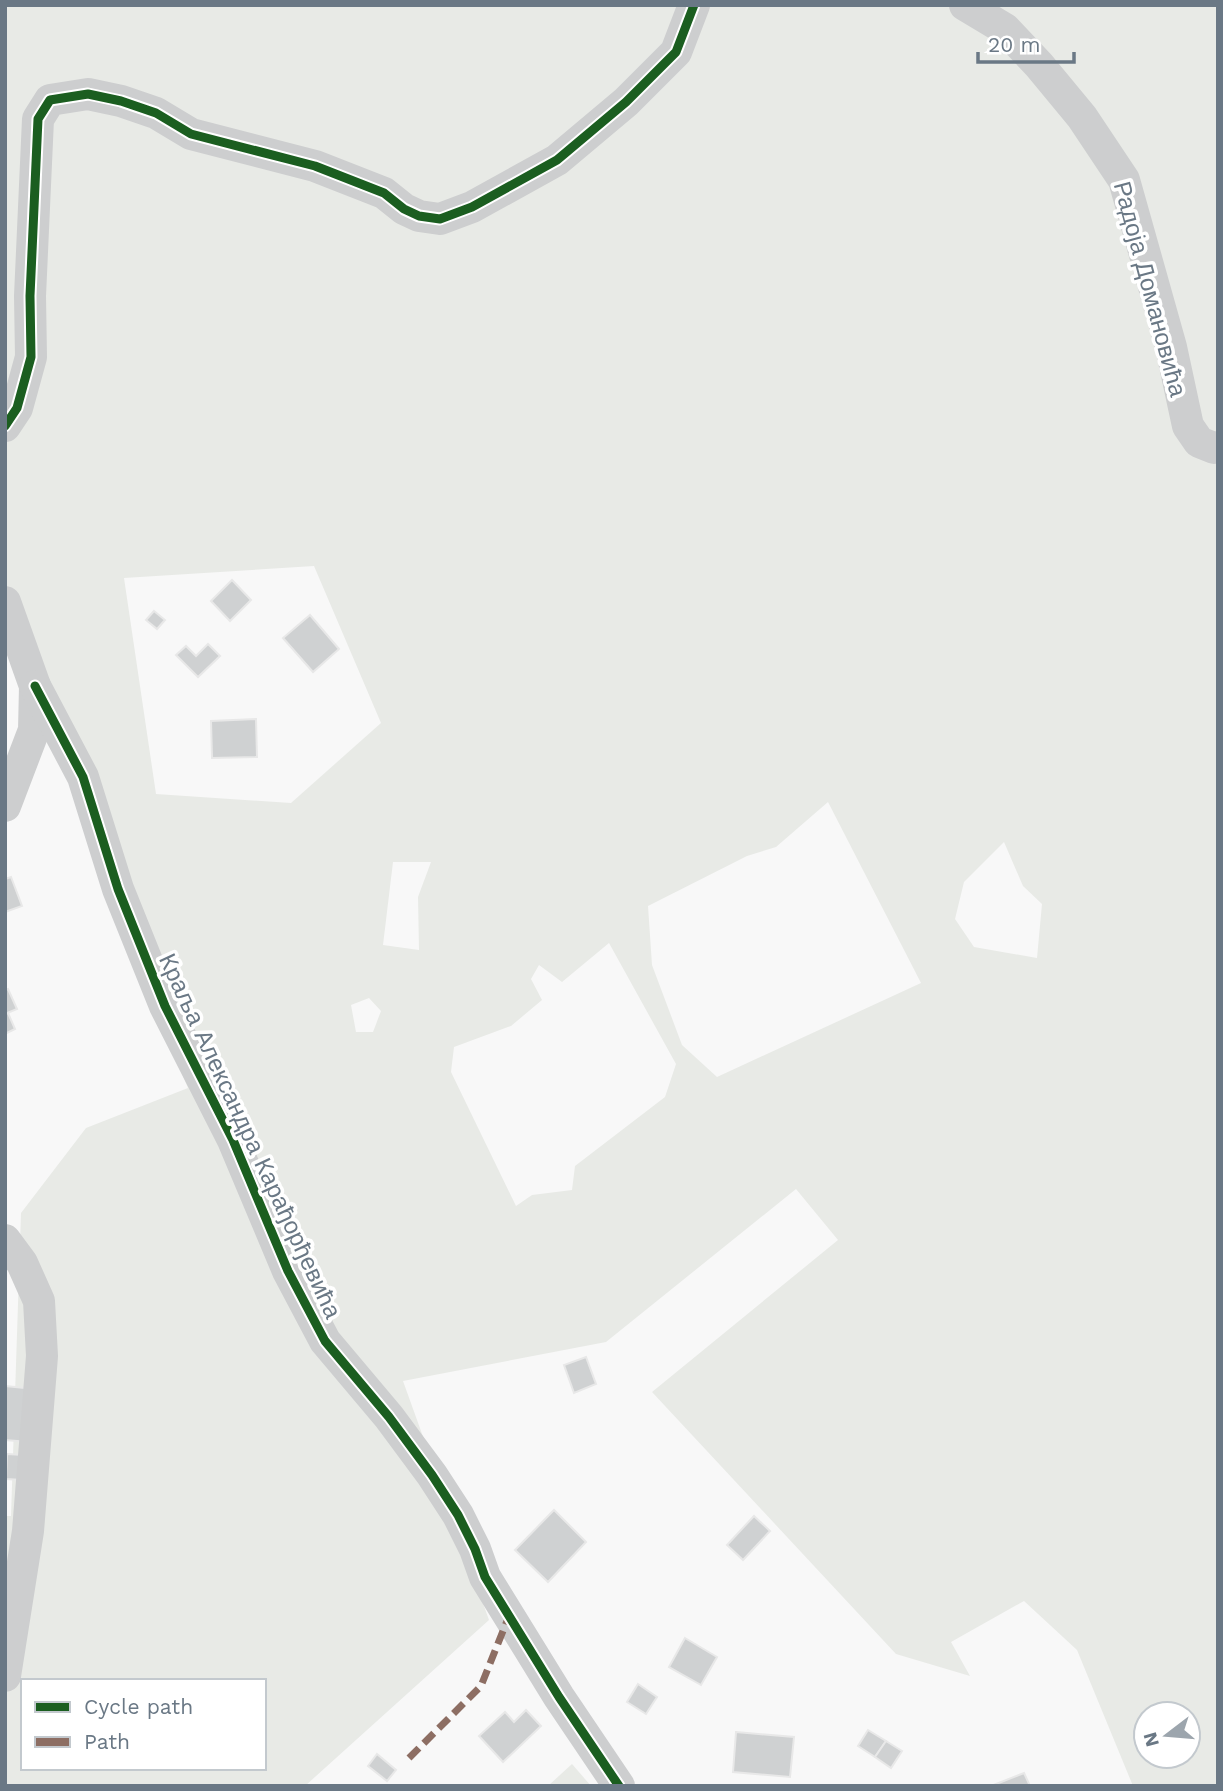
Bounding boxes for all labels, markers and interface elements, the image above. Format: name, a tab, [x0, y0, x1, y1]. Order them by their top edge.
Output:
scale bar	[978, 21, 1074, 65]
text: 20 m	[988, 32, 1040, 57]
street label: Радоја Домановића	[1108, 178, 1192, 400]
street label: Краља Александра Карађорђевића	[153, 949, 347, 1323]
legend	[21, 1679, 266, 1770]
text: Cycle path	[84, 1694, 193, 1719]
north arrow	[1132, 1700, 1202, 1770]
text: Path	[84, 1729, 130, 1754]
text: N	[1138, 1730, 1164, 1749]

